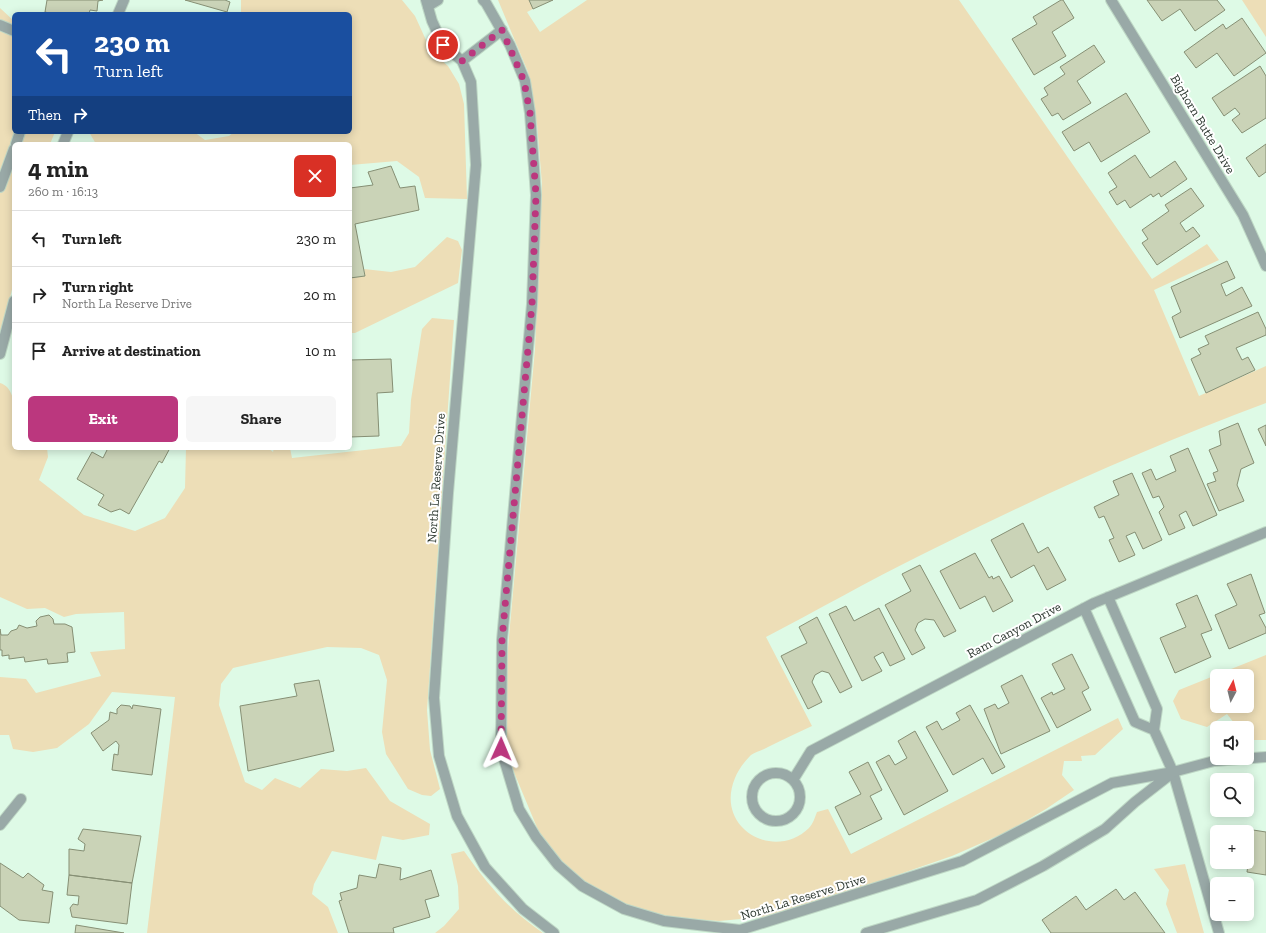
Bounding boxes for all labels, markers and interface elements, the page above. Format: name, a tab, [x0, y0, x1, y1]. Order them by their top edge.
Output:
text: 230 m	[94, 26, 170, 59]
icon: left	[28, 28, 80, 80]
pin	[426, 28, 460, 62]
icon: arrive	[432, 34, 454, 56]
text: Turn left	[94, 60, 163, 82]
street label: Bighorn Butte Drive	[1167, 72, 1239, 176]
icon: right	[69, 104, 91, 126]
text: Then	[28, 106, 61, 124]
text: 4 min	[28, 154, 89, 183]
button: close	[294, 155, 336, 197]
text: 260 m · 16:13	[28, 184, 98, 199]
icon: left	[28, 228, 50, 250]
text: Turn left	[62, 230, 122, 248]
text: 230 m	[296, 230, 336, 248]
text: Turn right	[62, 278, 133, 296]
icon: right	[28, 284, 50, 306]
text: 20 m	[303, 286, 336, 304]
text: North La Reserve Drive	[62, 296, 192, 311]
icon: arrive	[28, 340, 50, 362]
text: Arrive at destination	[62, 342, 201, 360]
text: 10 m	[305, 342, 336, 360]
button: Exit	[28, 396, 178, 442]
button: Share	[186, 396, 336, 442]
street label: North La Reserve Drive	[424, 413, 448, 543]
street label: Ram Canyon Drive	[964, 599, 1064, 661]
north arrow	[1210, 669, 1254, 713]
map controls	[1210, 669, 1254, 921]
button: sound	[1210, 721, 1254, 765]
position arrow	[480, 728, 522, 770]
button: search	[1210, 773, 1254, 817]
button: +	[1210, 825, 1254, 869]
street label: North La Reserve Drive	[739, 871, 867, 923]
button: −	[1210, 877, 1254, 921]

